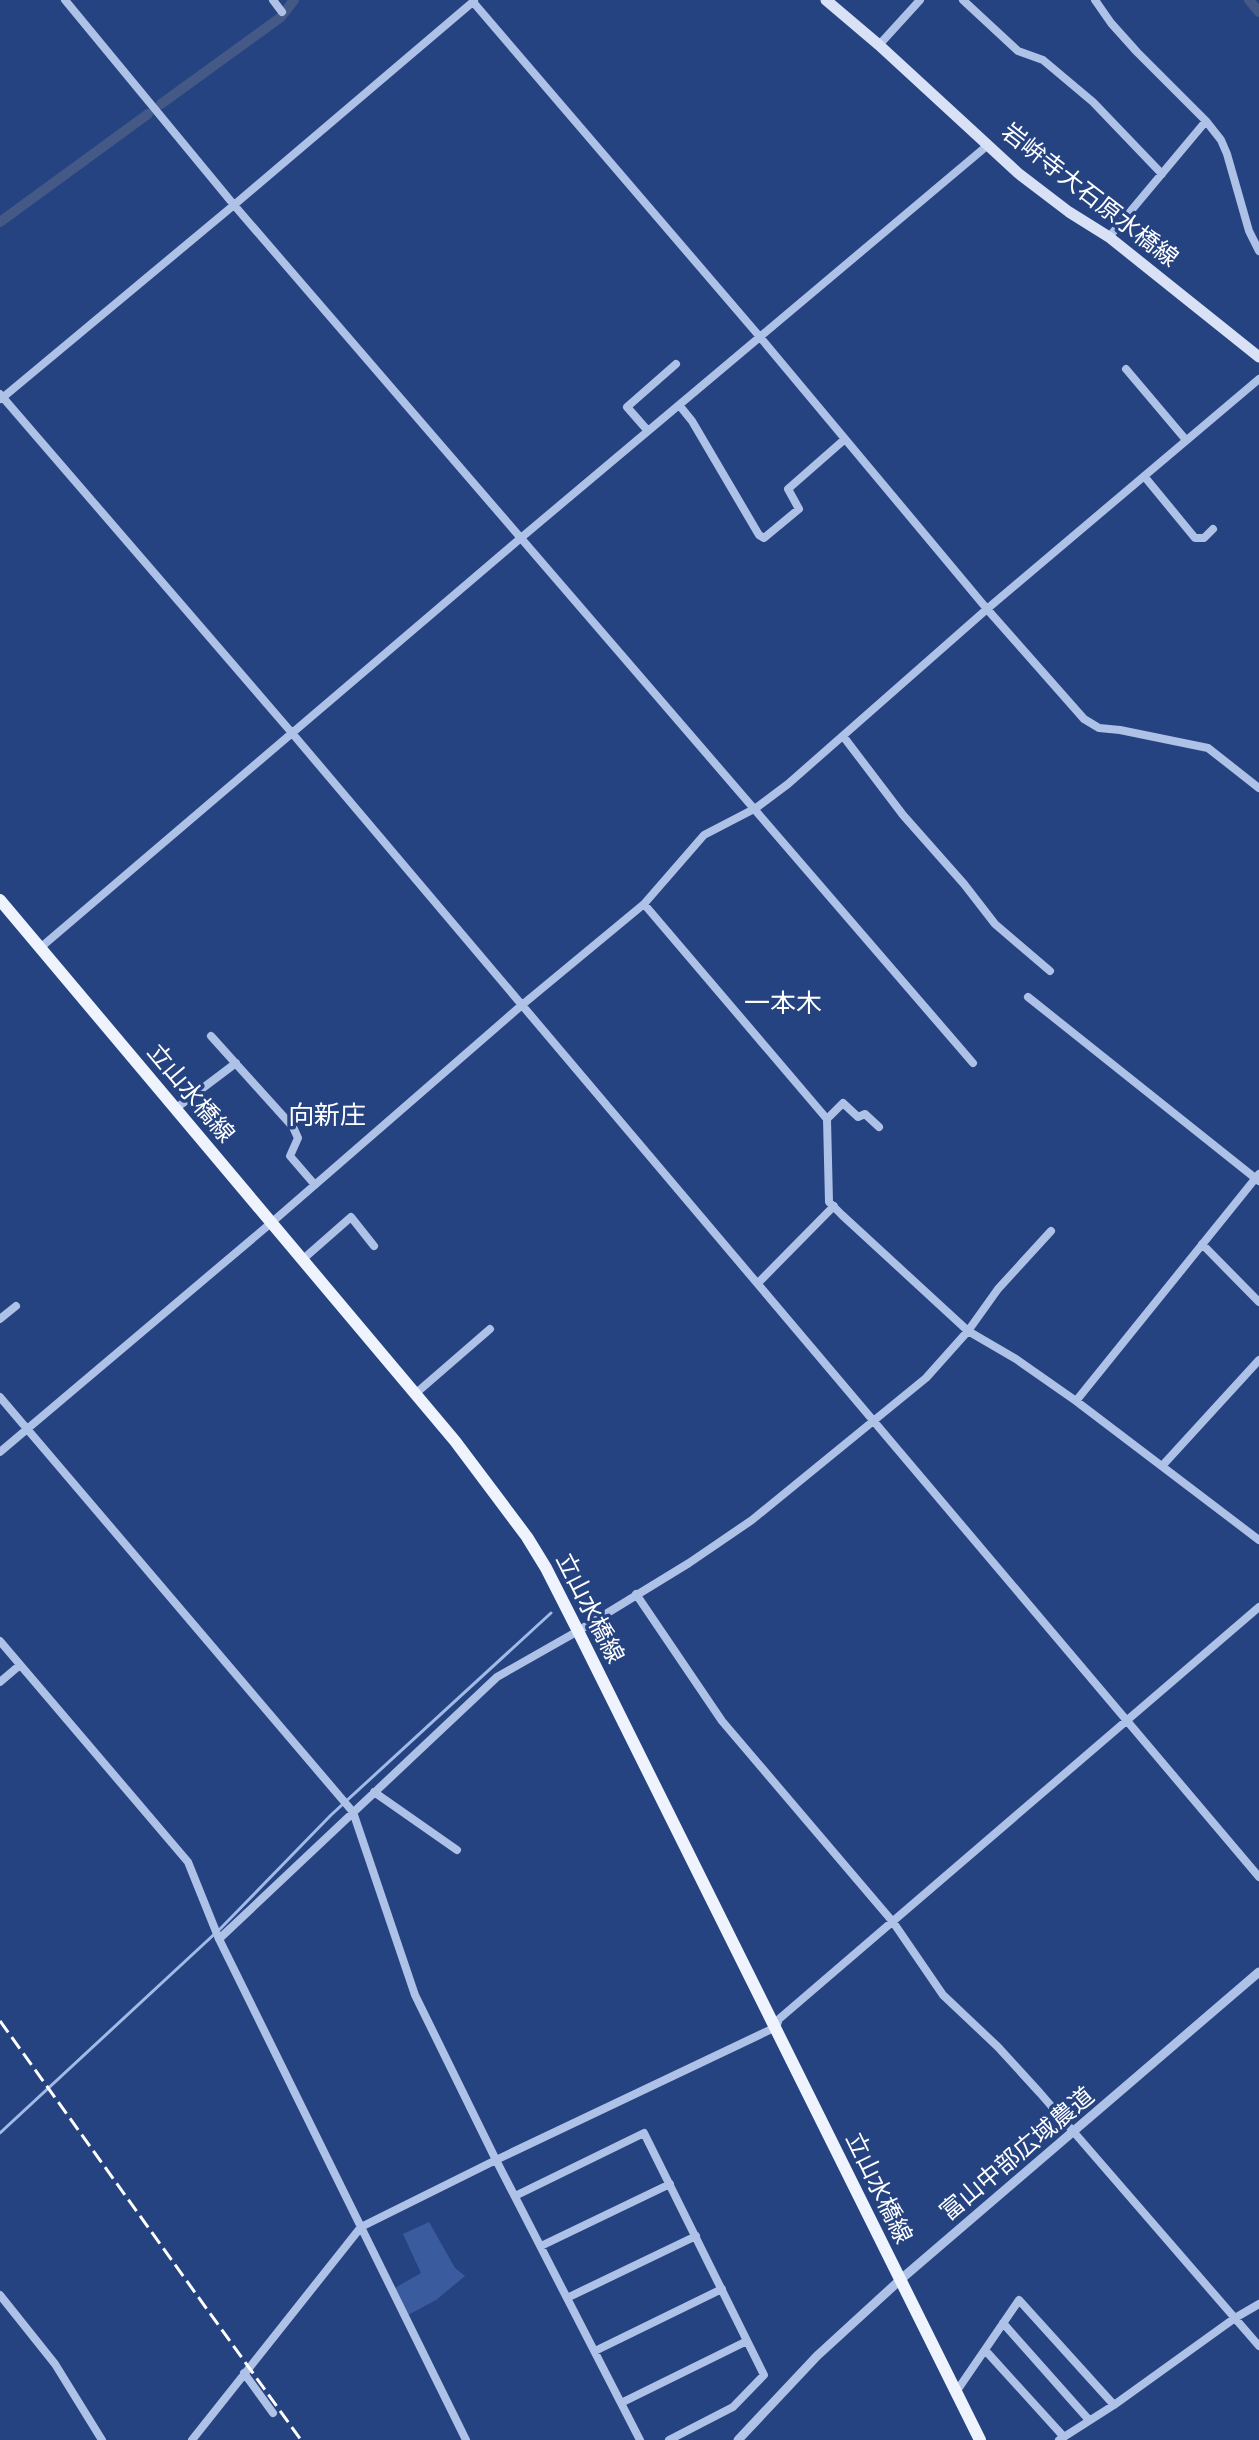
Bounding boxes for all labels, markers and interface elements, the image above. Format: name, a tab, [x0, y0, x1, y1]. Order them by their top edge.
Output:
street label: 岩峅寺大石原水橋線	[994, 115, 1186, 276]
district label: 一本木	[744, 985, 822, 1022]
street label: 立山水橋線	[139, 1036, 243, 1151]
district label: 向新庄	[288, 1097, 366, 1134]
street label: 立山水橋線	[547, 1547, 632, 1670]
street label: 富山中部広域農道	[933, 2079, 1102, 2229]
street label: 立山水橋線	[837, 2127, 921, 2250]

